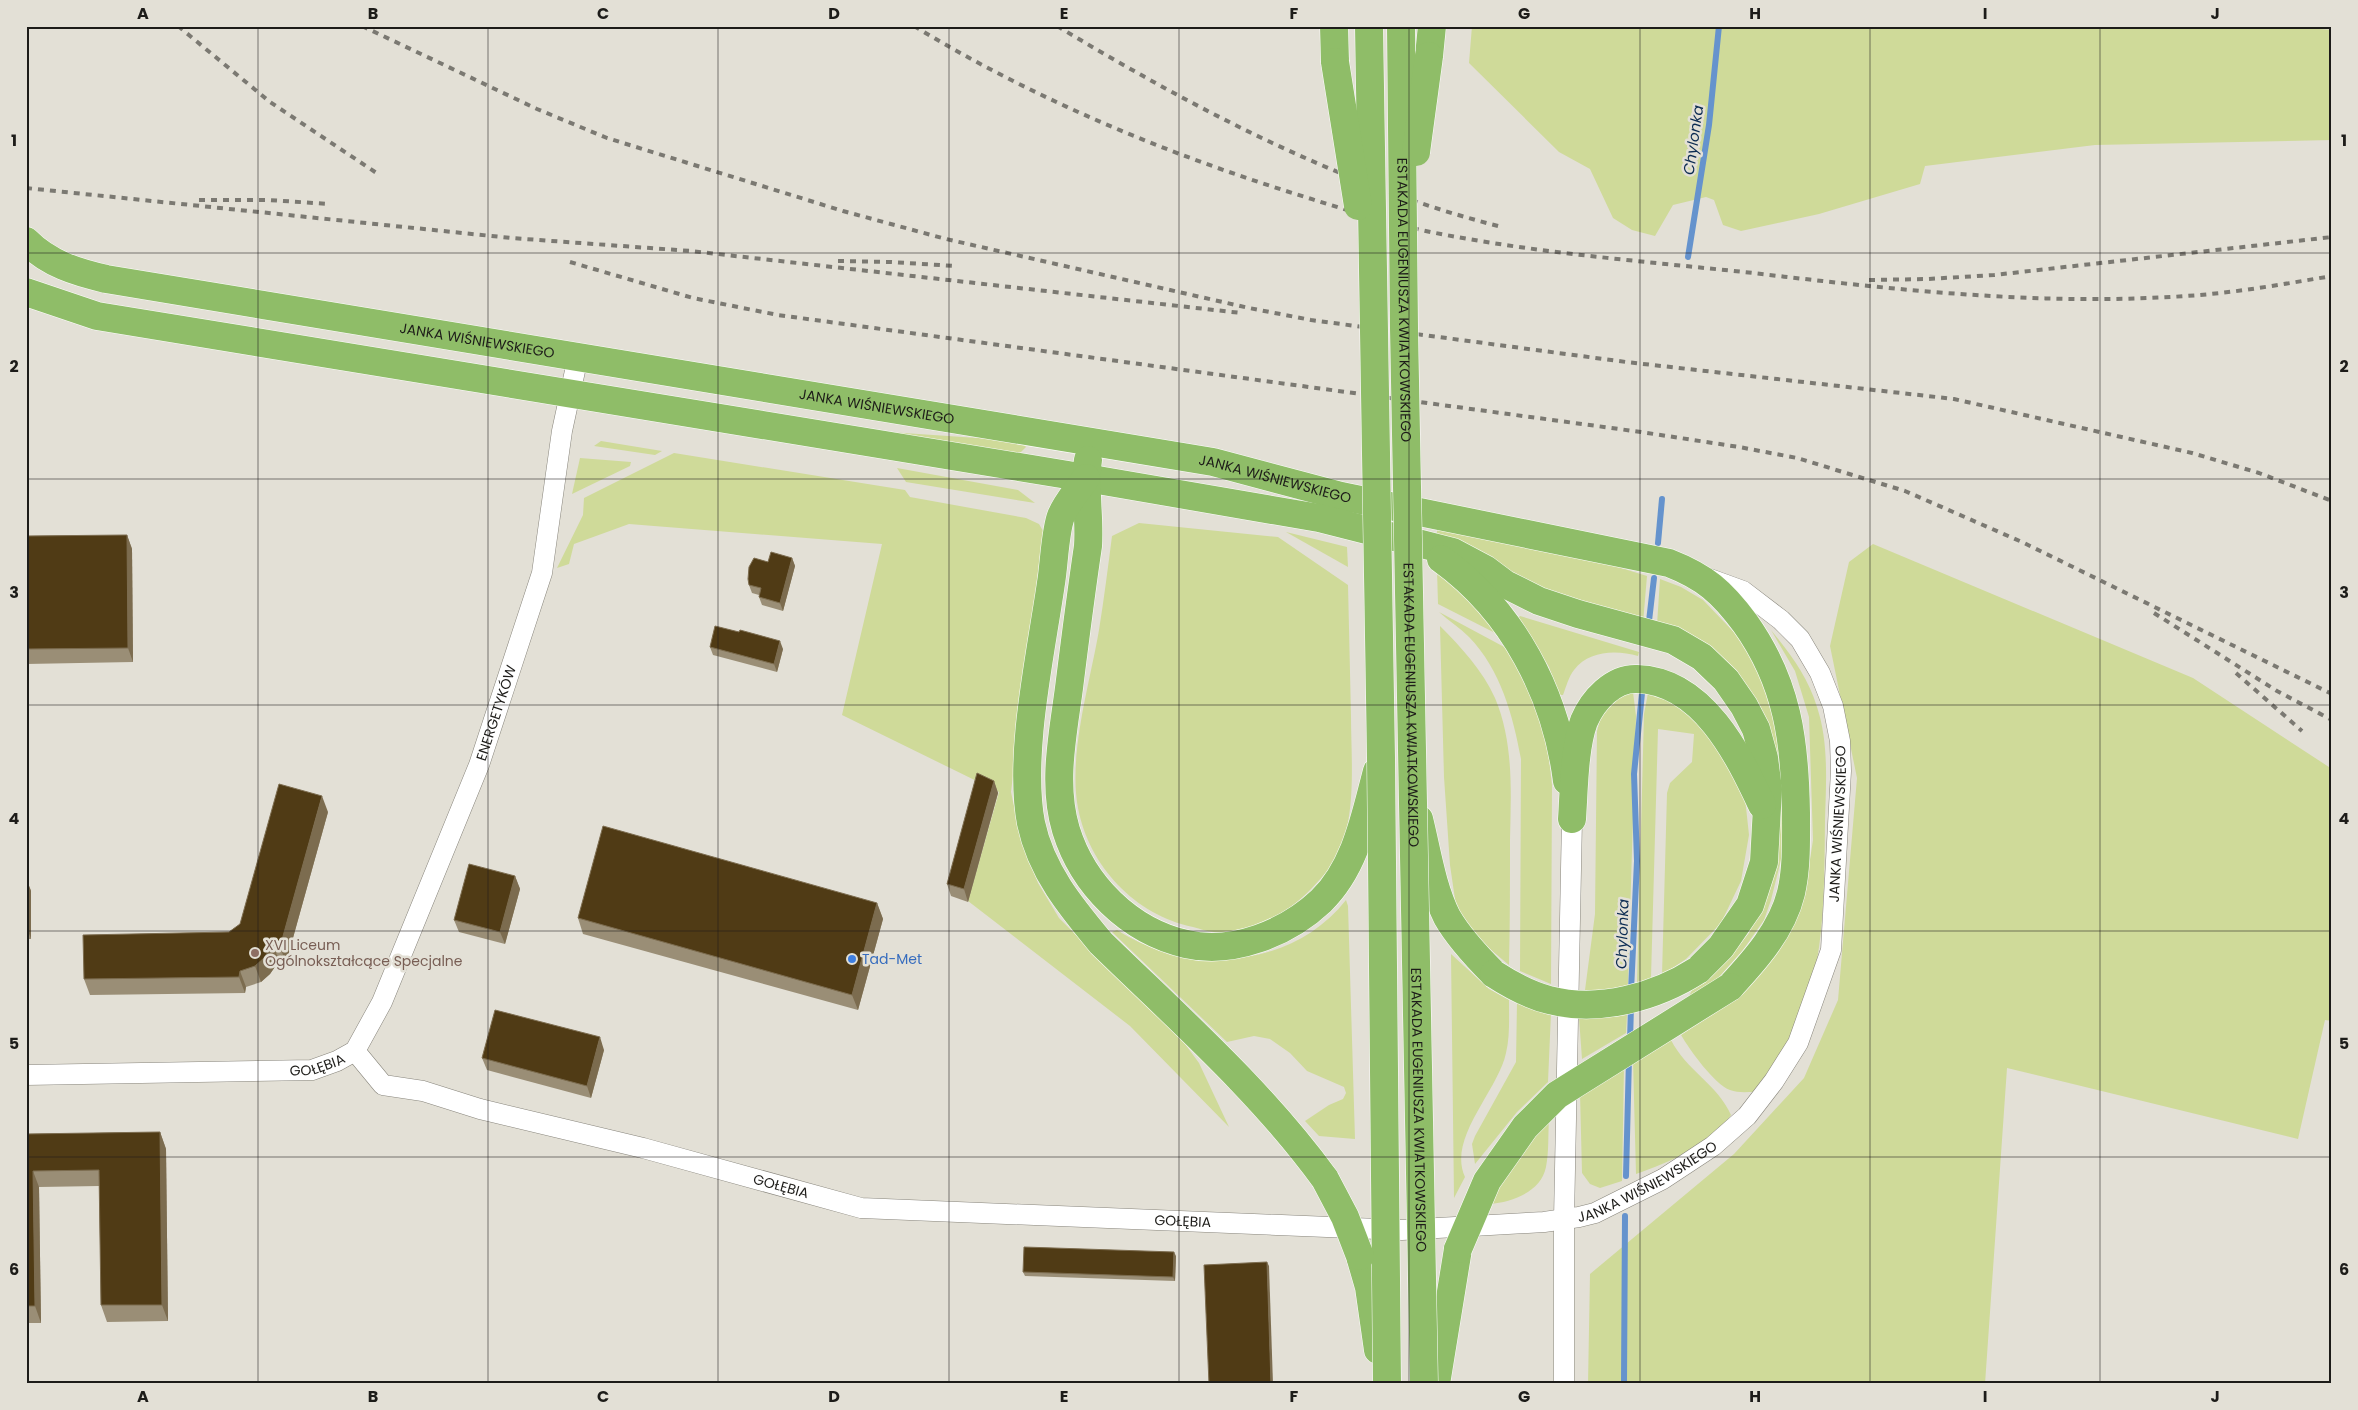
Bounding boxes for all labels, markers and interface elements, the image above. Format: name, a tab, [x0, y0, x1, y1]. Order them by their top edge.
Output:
text: A	[137, 2, 149, 25]
text: B	[368, 2, 378, 25]
text: C	[597, 2, 609, 25]
text: D	[828, 2, 840, 25]
text: E	[1060, 2, 1068, 25]
text: F	[1290, 2, 1299, 25]
text: G	[1518, 2, 1530, 25]
text: H	[1749, 2, 1761, 25]
text: I	[1983, 2, 1987, 25]
text: J	[2210, 2, 2220, 25]
water label: Chylonka	[1678, 104, 1708, 176]
text: 1	[11, 129, 17, 152]
text: 1	[2341, 129, 2347, 152]
street label: ESTAKADA EUGENIUSZA KWIATKOWSKIEGO	[1392, 158, 1416, 442]
street label: JANKA WIŚNIEWSKIEGO	[398, 318, 556, 363]
text: 2	[9, 355, 19, 378]
text: 2	[2339, 355, 2349, 378]
street label: JANKA WIŚNIEWSKIEGO	[798, 384, 956, 429]
street label: JANKA WIŚNIEWSKIEGO	[1197, 450, 1353, 508]
street label: ESTAKADA EUGENIUSZA KWIATKOWSKIEGO	[1398, 562, 1424, 847]
text: 3	[9, 581, 19, 604]
text: 3	[2339, 581, 2349, 604]
street label: ENERGETYKÓW	[471, 662, 521, 763]
street label: JANKA WIŚNIEWSKIEGO	[1824, 745, 1851, 903]
text: 4	[9, 807, 20, 830]
text: 4	[2339, 807, 2350, 830]
water label: Chylonka	[1610, 898, 1634, 970]
place label: XVI Liceum Ogólnokształcące Specjalne	[265, 935, 463, 971]
marker: XVI Liceum Ogólnokształcące Specjalne	[249, 947, 261, 959]
place label: Tad-Met	[862, 949, 922, 969]
marker: Tad-Met	[846, 953, 858, 965]
street label: ESTAKADA EUGENIUSZA KWIATKOWSKIEGO	[1406, 967, 1432, 1252]
text: 5	[9, 1032, 19, 1055]
text: 5	[2339, 1032, 2349, 1055]
street label: GOŁĘBIA	[289, 1048, 349, 1080]
street label: JANKA WIŚNIEWSKIEGO	[1575, 1136, 1721, 1227]
street label: GOŁĘBIA	[751, 1169, 811, 1203]
street label: GOŁĘBIA	[1154, 1210, 1212, 1232]
text: 6	[9, 1258, 19, 1281]
text: 6	[2339, 1258, 2349, 1281]
text: A	[137, 1385, 149, 1408]
text: B	[368, 1385, 378, 1408]
text: C	[597, 1385, 609, 1408]
text: D	[828, 1385, 840, 1408]
text: E	[1060, 1385, 1068, 1408]
text: F	[1290, 1385, 1299, 1408]
text: G	[1518, 1385, 1530, 1408]
text: H	[1749, 1385, 1761, 1408]
text: I	[1983, 1385, 1987, 1408]
text: J	[2210, 1385, 2220, 1408]

